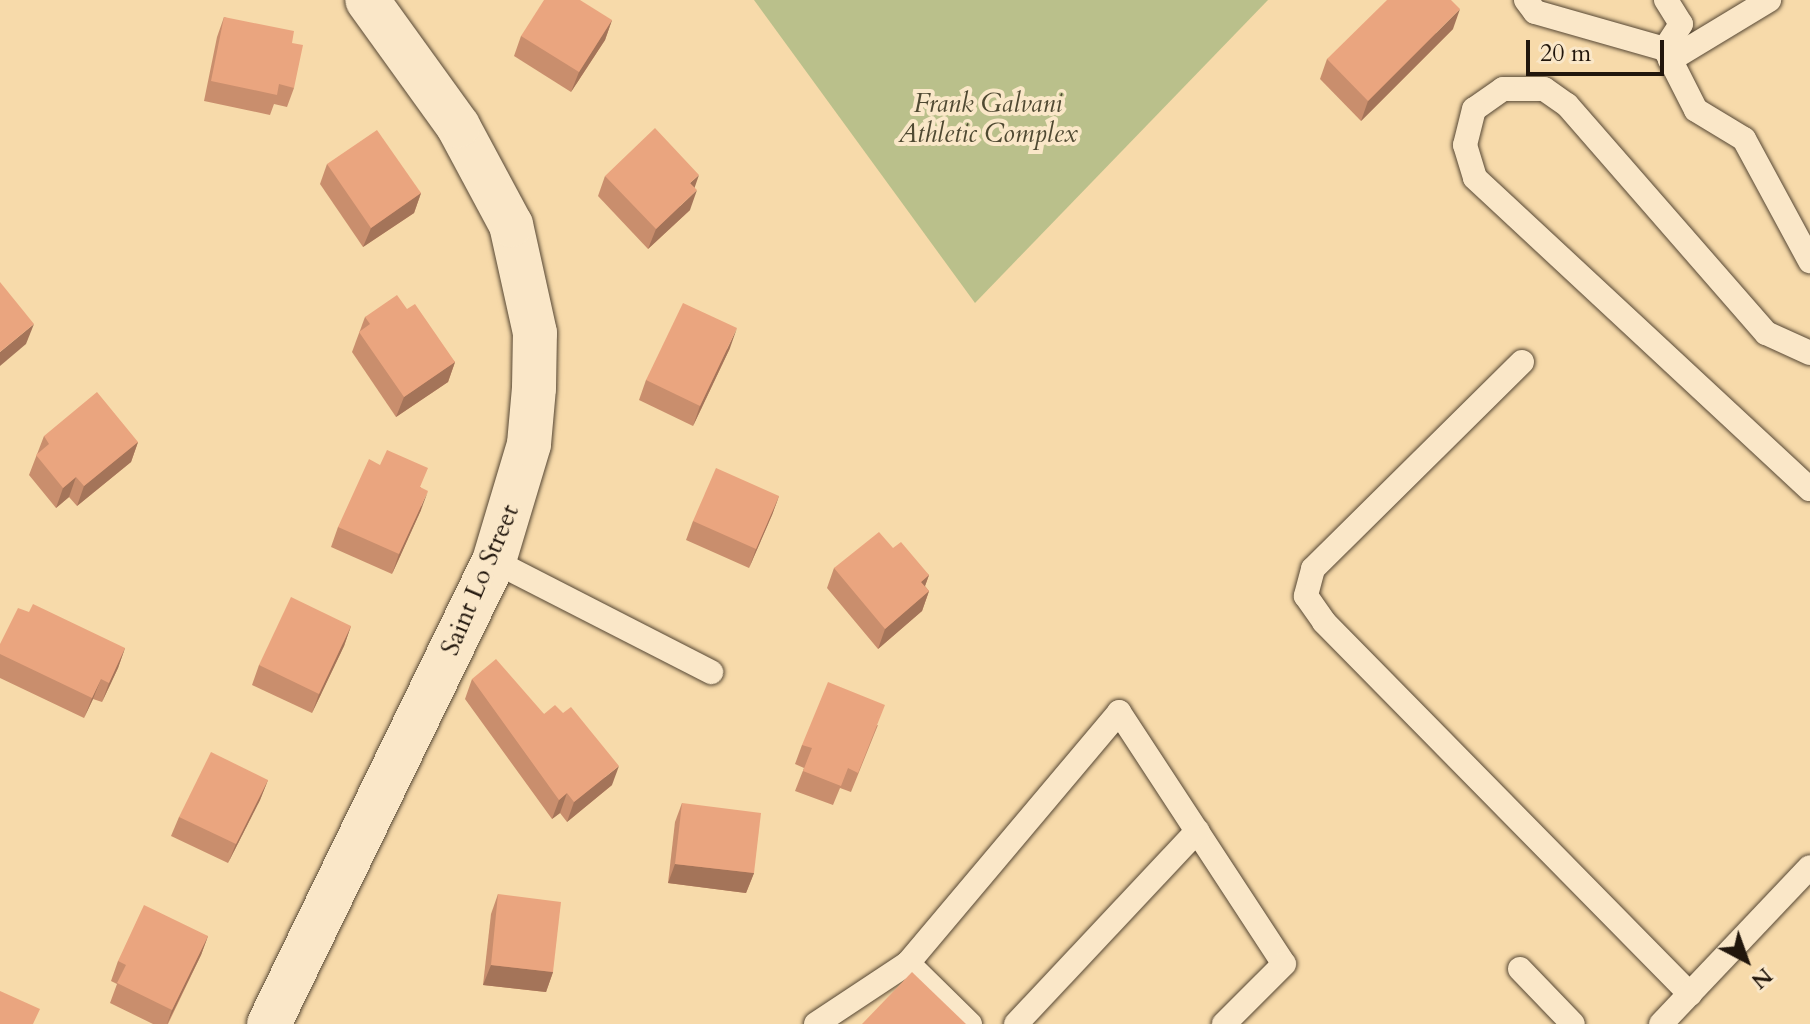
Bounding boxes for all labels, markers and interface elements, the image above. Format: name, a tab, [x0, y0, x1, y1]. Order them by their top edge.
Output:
scale bar	[1530, 24, 1668, 74]
text: 20 m	[1540, 37, 1591, 70]
park label: Frank Galvani Athletic Complex	[898, 88, 1078, 150]
street label: Saint Lo Street	[434, 500, 526, 660]
north arrow	[1706, 920, 1786, 1000]
text: N	[1745, 961, 1779, 996]

